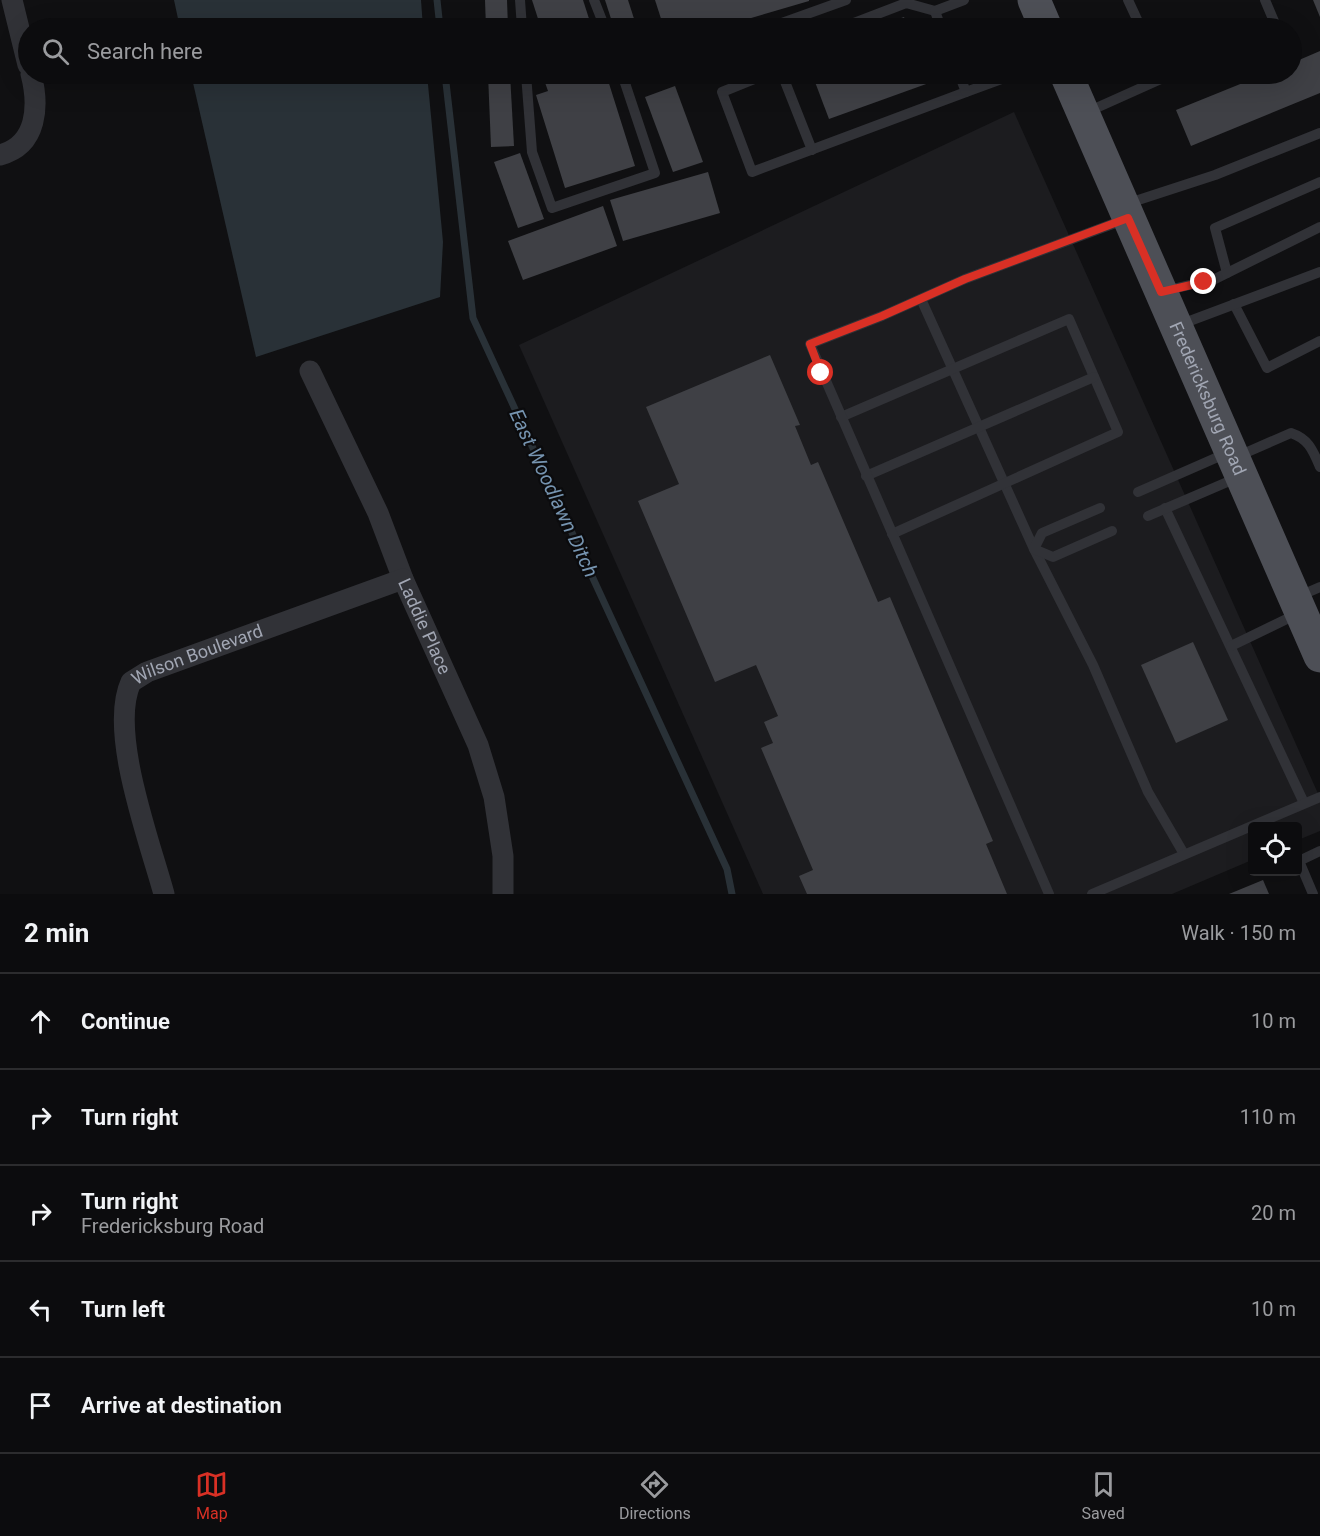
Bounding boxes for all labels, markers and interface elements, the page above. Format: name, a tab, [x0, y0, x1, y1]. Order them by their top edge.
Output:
search box	[18, 18, 1302, 84]
icon: search	[39, 35, 72, 68]
text: Search here	[87, 39, 203, 64]
route end	[1190, 268, 1216, 294]
street label: Fredericksburg Road	[1165, 318, 1251, 478]
route start	[807, 359, 833, 385]
water label: East Woodlawn Ditch	[504, 405, 604, 581]
street label: Laddie Place	[394, 575, 456, 677]
street label: Wilson Boulevard	[128, 620, 266, 689]
map controls	[1248, 822, 1302, 876]
button: locate	[1248, 822, 1302, 876]
text: 2 min	[24, 918, 89, 948]
text: Walk · 150 m	[1181, 921, 1296, 945]
icon: ahead	[24, 1005, 57, 1038]
text: Continue	[81, 1009, 170, 1034]
text: 10 m	[1251, 1009, 1296, 1033]
icon: right	[24, 1101, 57, 1134]
text: Turn right	[81, 1105, 178, 1130]
text: 110 m	[1240, 1105, 1296, 1129]
text: Turn right	[81, 1189, 178, 1214]
icon: right	[24, 1197, 57, 1230]
text: 20 m	[1251, 1201, 1296, 1225]
text: Fredericksburg Road	[81, 1214, 264, 1238]
icon: left	[24, 1293, 57, 1326]
text: Turn left	[81, 1297, 165, 1322]
text: 10 m	[1251, 1297, 1296, 1321]
icon: arrive	[24, 1389, 57, 1422]
text: Arrive at destination	[81, 1393, 282, 1418]
tab: Map	[195, 1468, 228, 1523]
tab: Directions	[619, 1468, 691, 1523]
tab: Saved	[1081, 1468, 1125, 1523]

